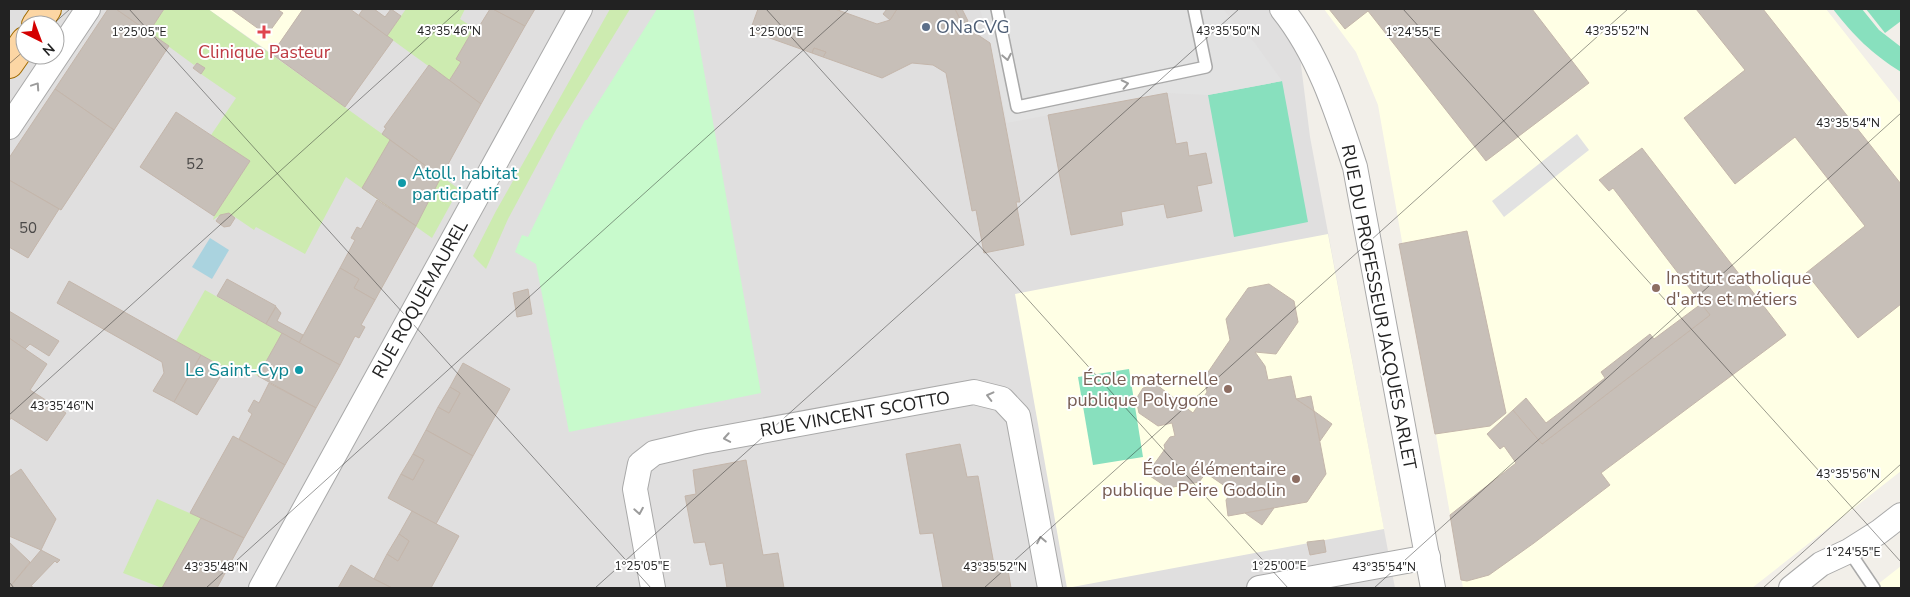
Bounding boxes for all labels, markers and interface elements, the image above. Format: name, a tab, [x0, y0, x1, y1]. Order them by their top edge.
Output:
north arrow	[15, 15, 65, 65]
place label: ONaCVG	[936, 15, 1010, 39]
marker: ONaCVG	[920, 21, 932, 33]
text: 43°35'46"N	[417, 23, 481, 39]
text: 43°35'50"N	[1196, 23, 1260, 39]
text: 43°35'52"N	[1585, 23, 1649, 39]
text: 1°25'05"E	[112, 24, 166, 40]
text: 1°25'00"E	[749, 24, 803, 40]
text: 1°24'55"E	[1386, 24, 1440, 40]
marker: Clinique Pasteur	[257, 25, 271, 39]
text: N	[38, 39, 59, 60]
place label: Clinique Pasteur	[198, 40, 331, 64]
one-way arrow	[1001, 52, 1012, 61]
one-way arrow	[1121, 80, 1130, 90]
one-way arrow	[30, 82, 39, 92]
text: 43°35'54"N	[1816, 115, 1880, 131]
street label: RUE DU PROFESSEUR JACQUES ARLET	[1336, 142, 1422, 472]
house number: 52	[186, 154, 204, 174]
place label: Atoll, habitat participatif	[412, 161, 518, 206]
marker: Atoll, habitat participatif	[396, 177, 408, 189]
street label: RUE ROQUEMAUREL	[367, 215, 474, 382]
house number: 50	[19, 218, 37, 238]
place label: Institut catholique d'arts et métiers	[1666, 266, 1811, 311]
marker: Institut catholique d'arts et métiers	[1650, 282, 1662, 294]
place label: Le Saint-Cyp	[185, 358, 289, 382]
marker: Le Saint-Cyp	[293, 364, 305, 376]
place label: École maternelle publique Polygone	[1067, 367, 1218, 412]
marker: École maternelle publique Polygone	[1222, 383, 1234, 395]
street label: RUE VINCENT SCOTTO	[758, 385, 952, 443]
one-way arrow	[985, 391, 994, 402]
text: 43°35'46"N	[30, 398, 94, 414]
one-way arrow	[722, 432, 731, 442]
place label: École élémentaire publique Peire Godolin	[1102, 457, 1286, 502]
text: 43°35'56"N	[1816, 466, 1880, 482]
marker: École élémentaire publique Peire Godolin	[1290, 473, 1302, 485]
one-way arrow	[633, 507, 644, 516]
one-way arrow	[1036, 536, 1046, 545]
text: 1°24'55"E	[1826, 544, 1880, 560]
text: 1°25'05"E	[615, 558, 669, 574]
text: 1°25'00"E	[1252, 558, 1306, 574]
text: 43°35'48"N	[184, 559, 248, 575]
text: 43°35'52"N	[963, 559, 1027, 575]
text: 43°35'54"N	[1352, 559, 1416, 575]

